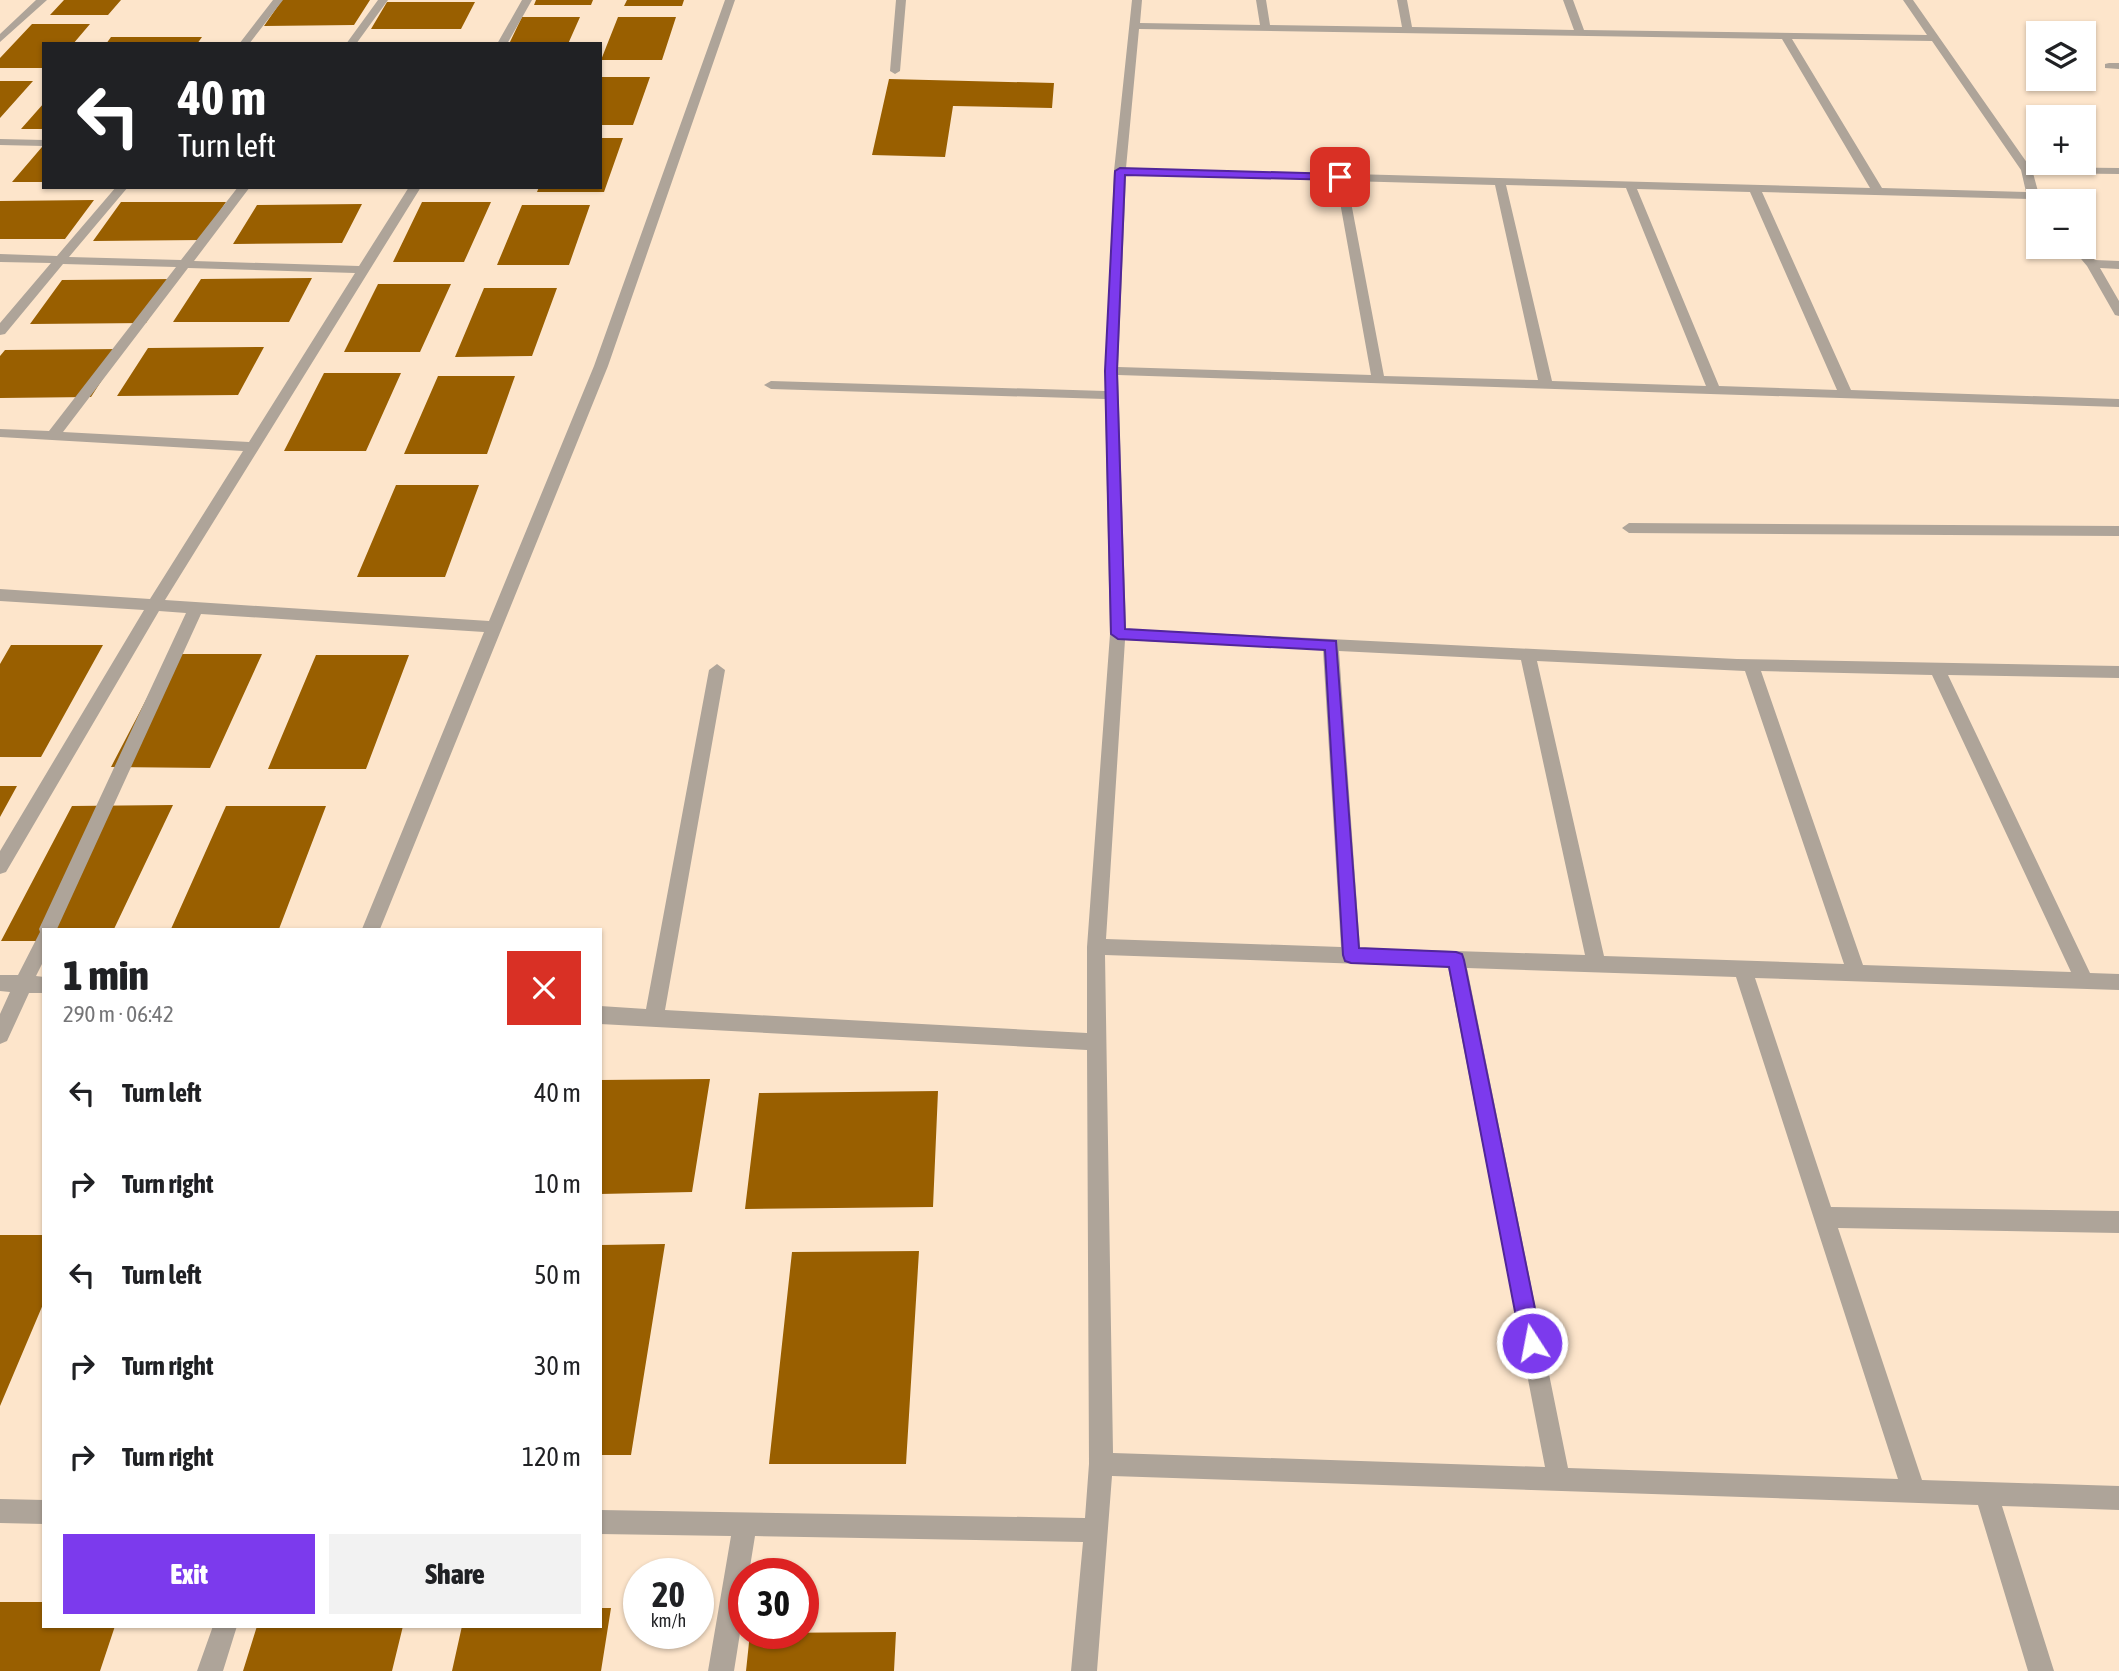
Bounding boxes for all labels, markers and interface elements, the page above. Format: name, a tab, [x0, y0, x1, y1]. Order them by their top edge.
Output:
map controls	[2026, 21, 2096, 259]
button: layers	[2026, 21, 2096, 91]
text: 40 m	[178, 69, 266, 125]
icon: left	[63, 70, 154, 161]
button: +	[2026, 105, 2096, 175]
text: Turn left	[178, 127, 276, 164]
pin	[1310, 147, 1370, 207]
icon: arrive	[1321, 158, 1359, 196]
button: −	[2026, 189, 2096, 259]
text: 1 min	[63, 951, 149, 999]
button: close	[507, 951, 581, 1025]
text: 290 m · 06:42	[63, 1001, 174, 1027]
icon: left	[63, 1074, 101, 1112]
text: Turn left	[122, 1078, 202, 1108]
text: 40 m	[534, 1078, 581, 1108]
icon: right	[63, 1165, 101, 1203]
text: Turn right	[122, 1169, 213, 1199]
text: 10 m	[534, 1169, 581, 1199]
icon: left	[63, 1256, 101, 1294]
text: Turn left	[122, 1260, 202, 1290]
text: 50 m	[534, 1260, 581, 1290]
position arrow	[1495, 1306, 1569, 1380]
icon: right	[63, 1347, 101, 1385]
text: Turn right	[122, 1351, 213, 1381]
text: 30 m	[534, 1351, 581, 1381]
icon: right	[63, 1438, 101, 1476]
text: Turn right	[122, 1442, 213, 1472]
text: 120 m	[522, 1442, 581, 1472]
button: Exit	[63, 1534, 315, 1614]
button: Share	[329, 1534, 581, 1614]
speed limit sign: 30	[728, 1558, 819, 1649]
text: 20	[652, 1574, 685, 1614]
text: km/h	[651, 1610, 686, 1631]

